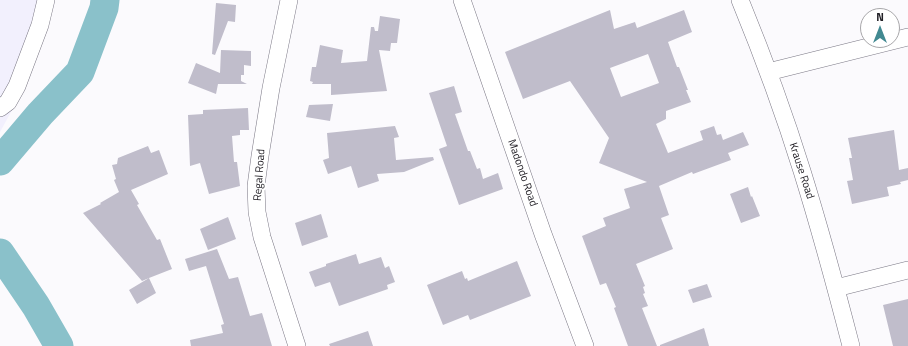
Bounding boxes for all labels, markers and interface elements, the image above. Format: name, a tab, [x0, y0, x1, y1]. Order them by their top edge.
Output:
north arrow	[860, 8, 900, 48]
text: N	[876, 9, 884, 25]
street label: Madondo Road	[504, 138, 540, 208]
street label: Krause Road	[786, 141, 816, 201]
street label: Regal Road	[252, 149, 268, 201]

